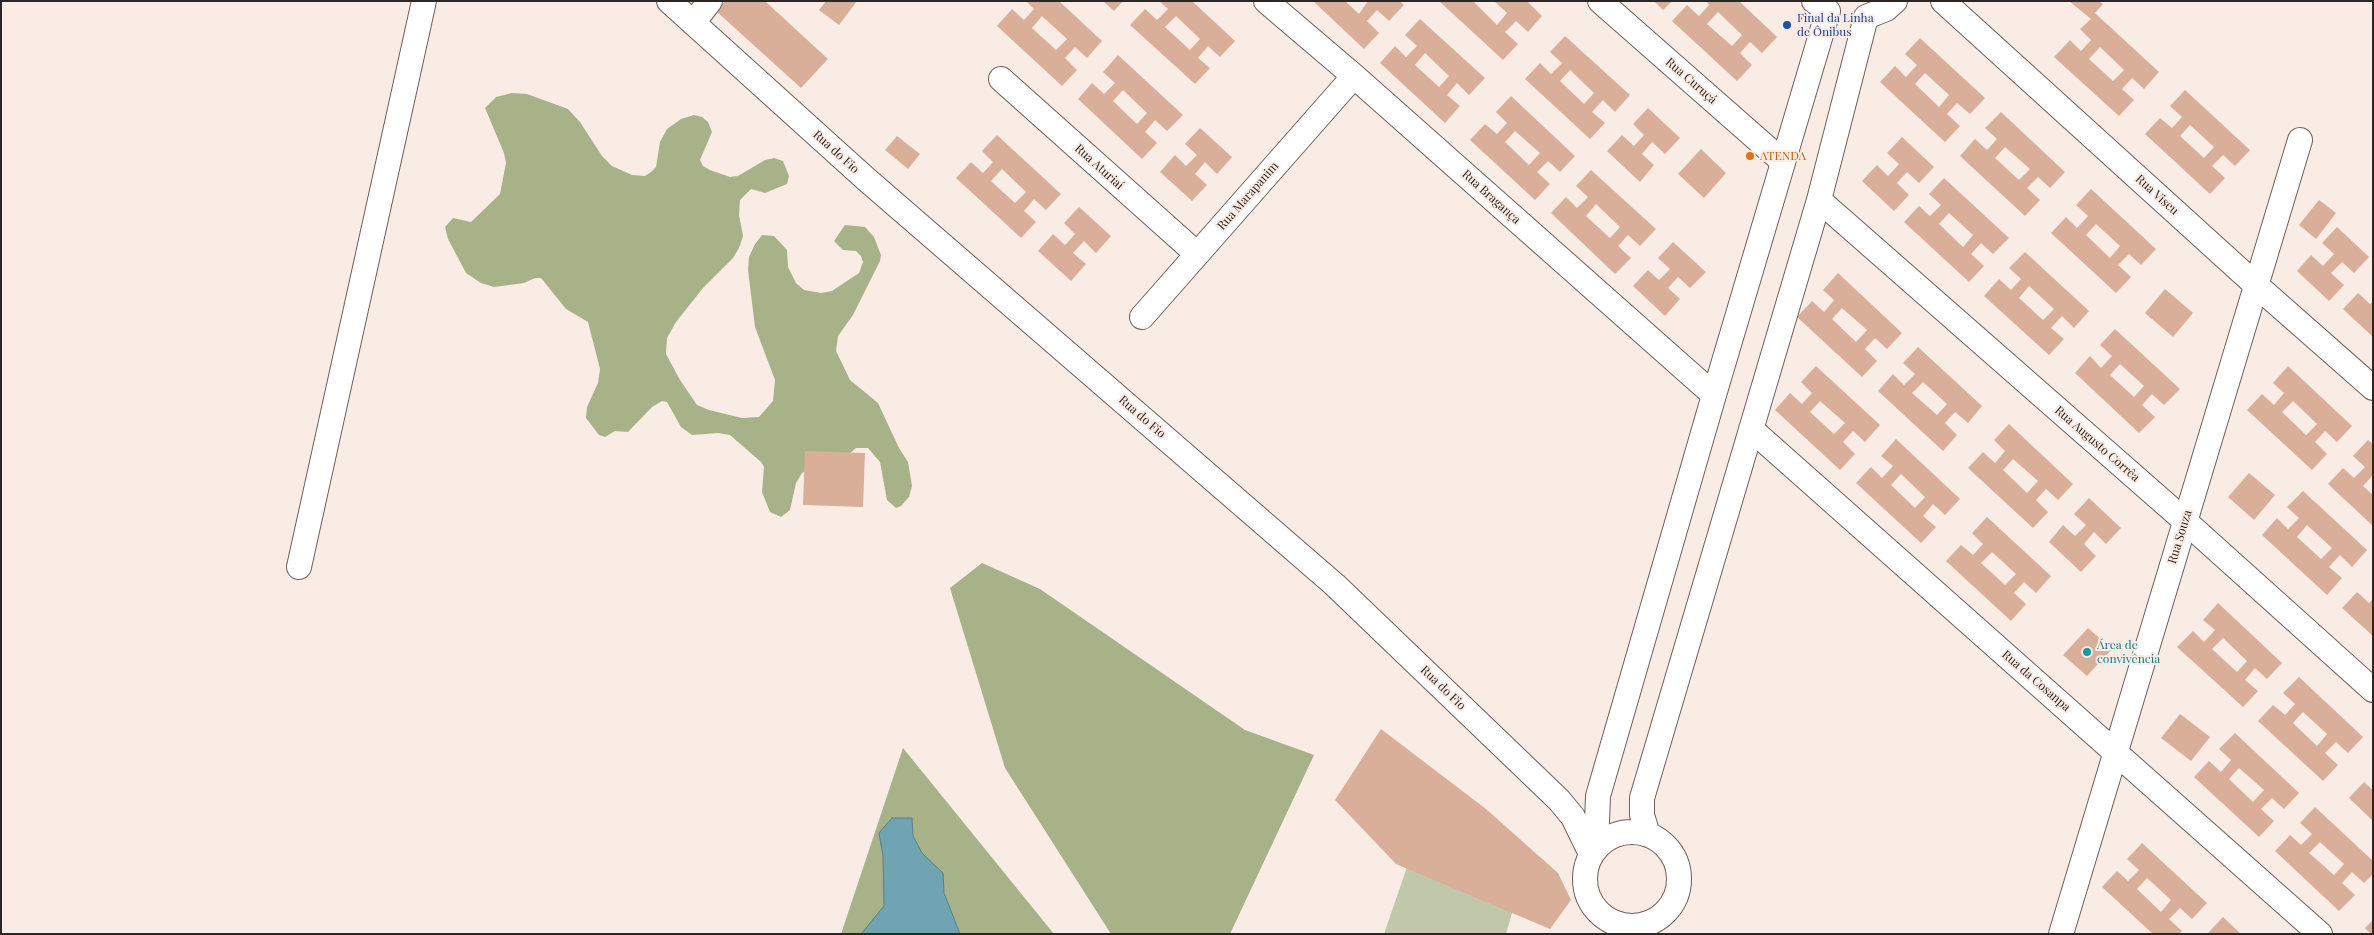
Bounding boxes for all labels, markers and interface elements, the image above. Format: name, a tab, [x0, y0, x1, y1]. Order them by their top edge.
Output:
place label: Final da Linha de Ônibus	[1797, 11, 1874, 39]
marker: Final da Linha de Ônibus	[1781, 19, 1793, 31]
street label: Rua Curuçá	[1662, 55, 1720, 107]
street label: Rua do Fio	[810, 128, 862, 176]
street label: Rua Aturiaí	[1072, 141, 1126, 193]
place label: ATENDA	[1760, 149, 1806, 163]
marker: ATENDA	[1744, 150, 1756, 162]
street label: Rua Marapanim	[1214, 159, 1282, 233]
street label: Rua Bragança	[1459, 167, 1523, 227]
street label: Rua Viseu	[2133, 172, 2181, 218]
street label: Rua do Fio	[1116, 393, 1168, 441]
street label: Rua Augusto Corrêa	[2052, 403, 2142, 485]
street label: Rua Souza	[2165, 508, 2195, 566]
place label: Área de convivência	[2097, 638, 2160, 666]
marker: Área de convivência	[2081, 646, 2093, 658]
street label: Rua da Cosanpa	[1999, 647, 2073, 715]
street label: Rua do Fio	[1417, 663, 1469, 713]

